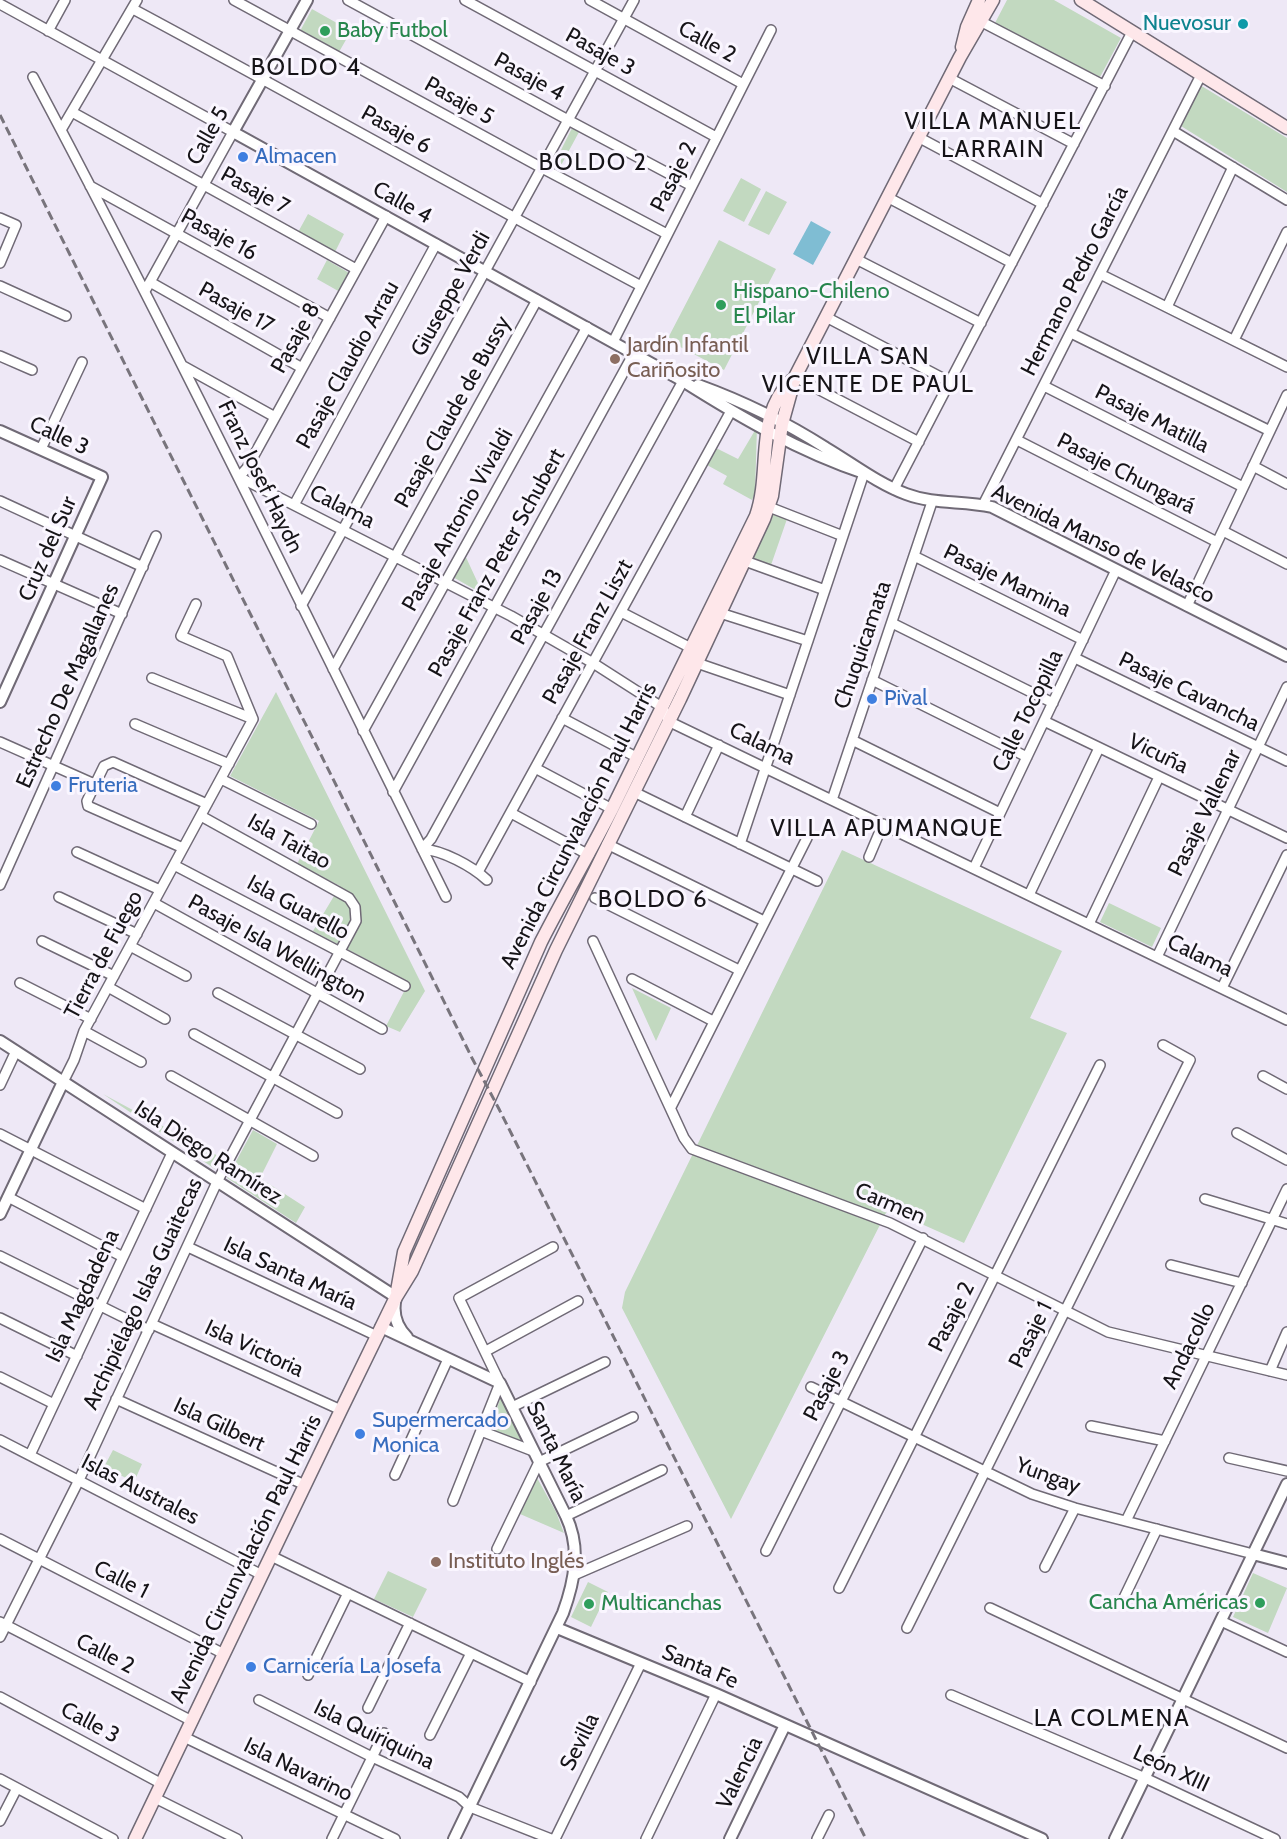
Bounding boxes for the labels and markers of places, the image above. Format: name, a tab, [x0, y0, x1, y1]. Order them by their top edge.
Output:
place label: Nuevosur	[1143, 11, 1231, 37]
marker: Nuevosur	[1236, 17, 1250, 31]
place label: Baby Futbol	[337, 18, 448, 44]
marker: Baby Futbol	[318, 24, 332, 38]
place label: Almacen	[255, 144, 337, 170]
marker: Almacen	[236, 150, 250, 164]
place label: Hispano-Chileno El Pilar	[733, 279, 890, 330]
marker: Hispano-Chileno El Pilar	[714, 298, 728, 312]
place label: Jardín Infantil Cariñosito	[627, 333, 748, 384]
marker: Jardín Infantil Cariñosito	[608, 352, 622, 366]
place label: Pival	[884, 686, 928, 712]
marker: Pival	[865, 692, 879, 706]
place label: Fruteria	[68, 773, 138, 799]
marker: Fruteria	[49, 779, 63, 793]
place label: Supermercado Monica	[372, 1408, 509, 1460]
marker: Supermercado Monica	[353, 1427, 367, 1441]
place label: Instituto Inglés	[448, 1549, 584, 1575]
marker: Instituto Inglés	[429, 1555, 443, 1569]
place label: Cancha Américas	[1089, 1590, 1248, 1616]
place label: Multicanchas	[601, 1591, 722, 1617]
marker: Cancha Américas	[1253, 1596, 1267, 1610]
marker: Multicanchas	[582, 1597, 596, 1611]
place label: Carnicería La Josefa	[263, 1654, 441, 1680]
marker: Carnicería La Josefa	[244, 1660, 258, 1674]

